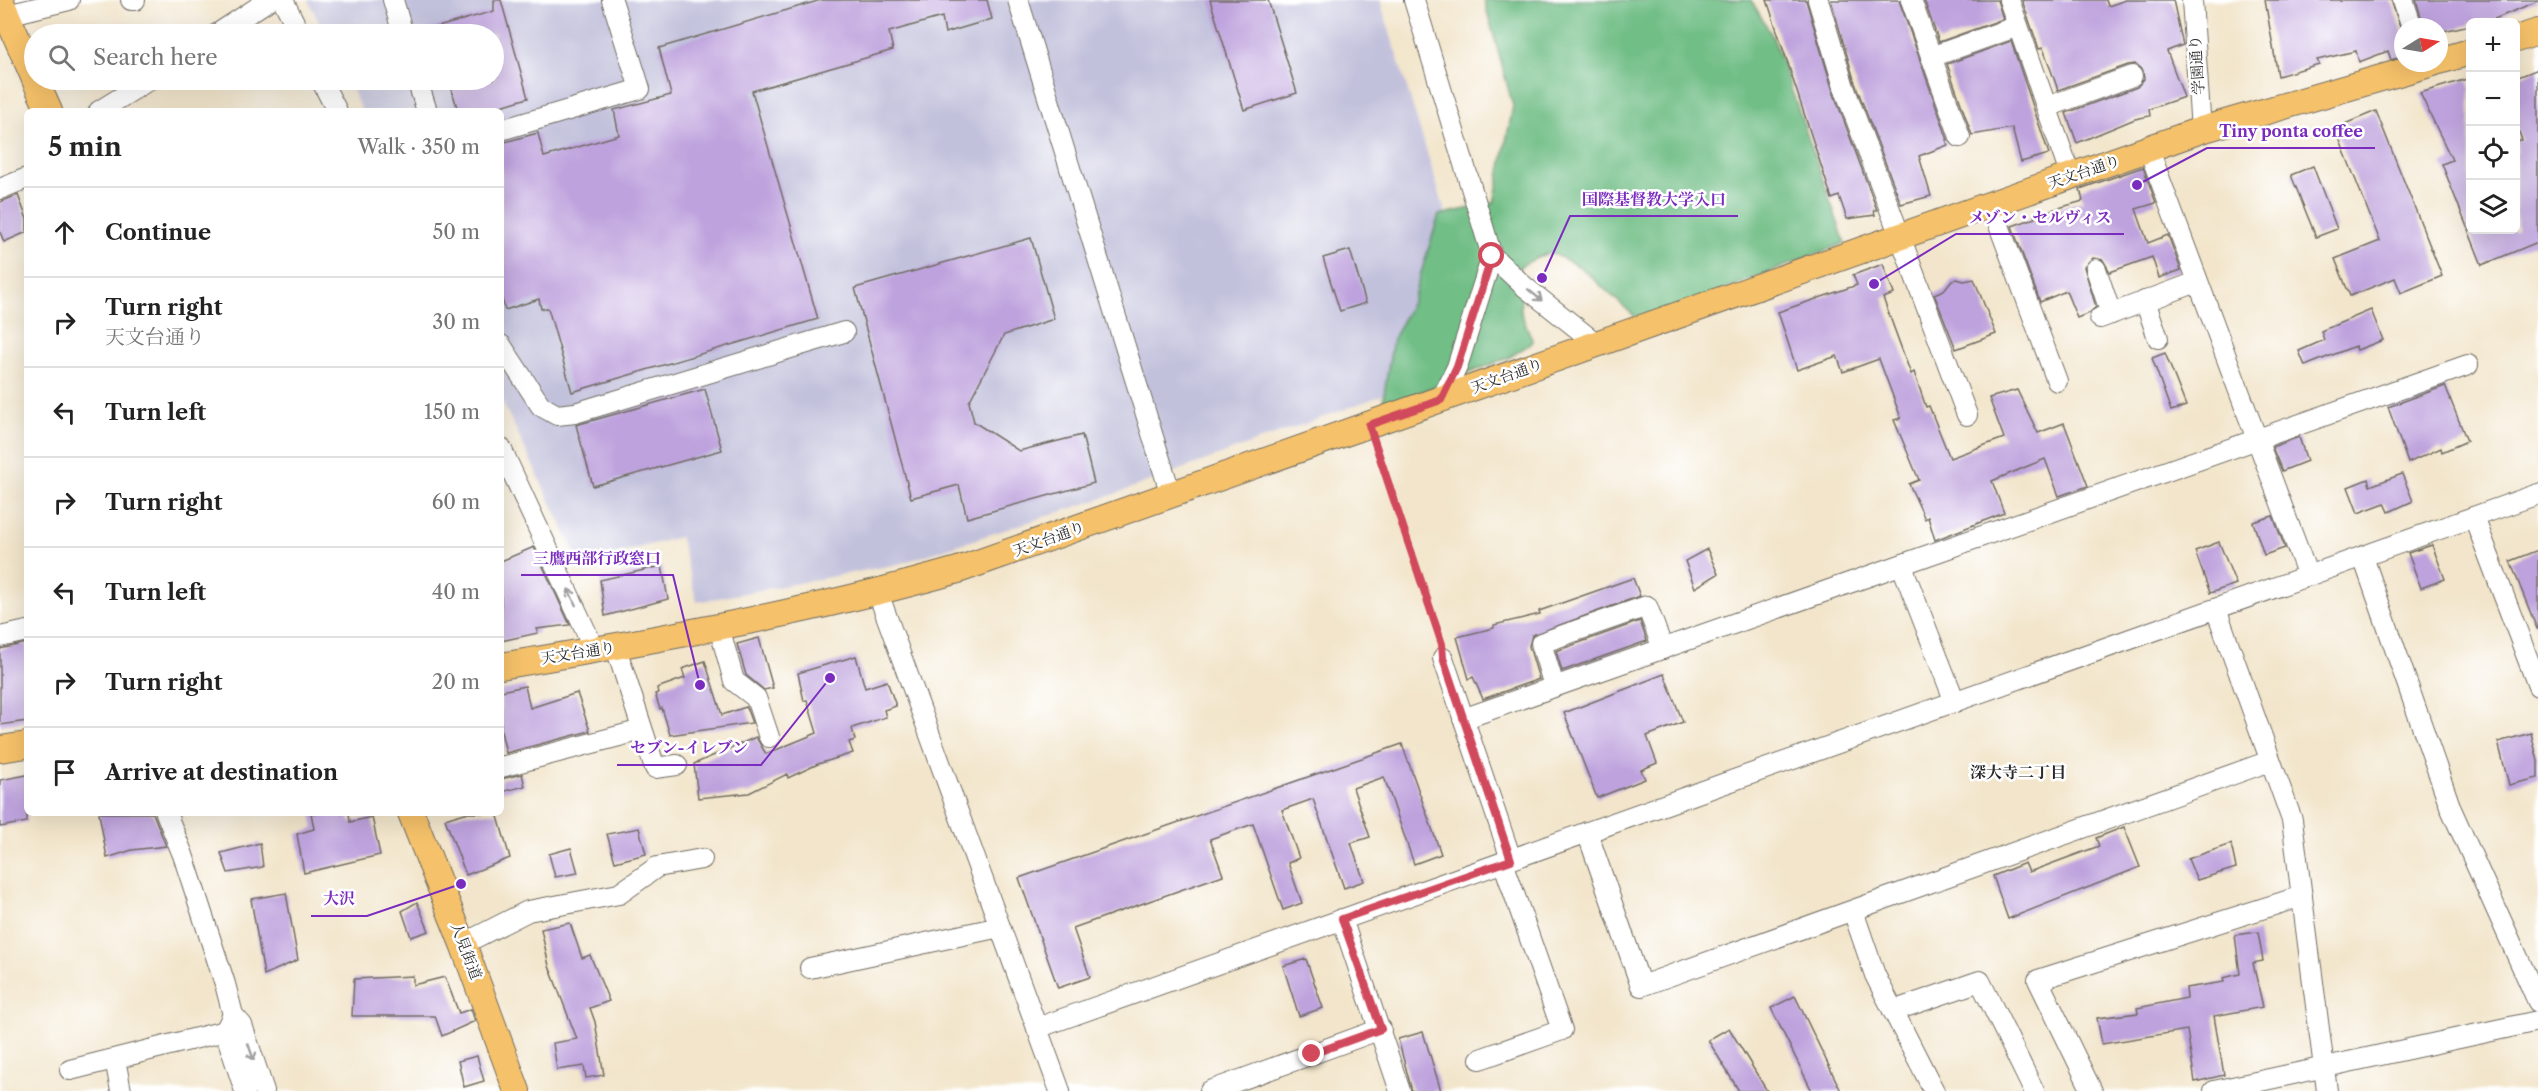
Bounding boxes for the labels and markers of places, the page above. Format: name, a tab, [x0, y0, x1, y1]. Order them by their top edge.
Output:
callout: Tiny ponta coffee	[2207, 114, 2375, 148]
callout: 国際基督教大学入口	[1570, 182, 1738, 216]
callout: メゾン・セルヴィス	[1956, 200, 2124, 234]
callout: 三鷹西部行政窓口	[521, 541, 673, 575]
callout: セブン-イレブン	[617, 731, 761, 765]
callout: 大沢	[311, 882, 367, 916]

